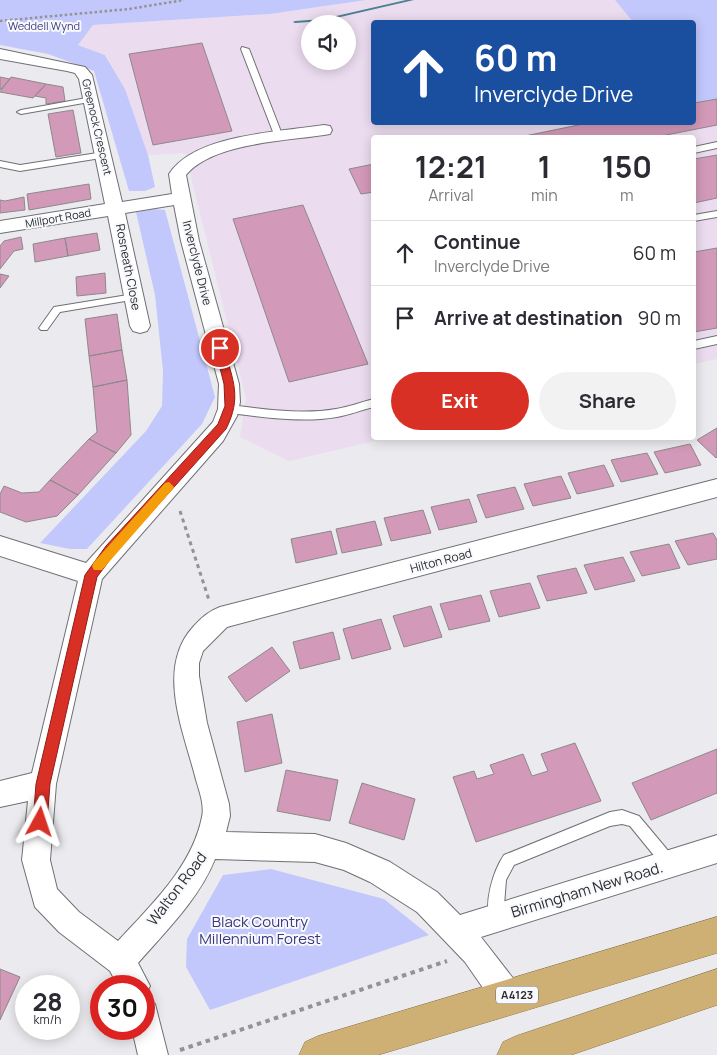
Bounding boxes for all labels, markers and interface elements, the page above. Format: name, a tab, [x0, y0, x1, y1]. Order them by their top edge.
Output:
map controls	[301, 15, 356, 70]
button: sound	[301, 15, 356, 70]
park label: Weddell Wynd	[8, 18, 80, 33]
text: 60 m	[474, 34, 557, 82]
icon: ahead	[391, 40, 456, 105]
street label: Greenock Crescent	[79, 77, 116, 176]
text: Inverclyde Drive	[474, 79, 633, 109]
text: 12:21	[415, 146, 487, 187]
text: 1	[538, 146, 551, 187]
text: 150	[602, 146, 652, 187]
text: Arrival	[428, 184, 474, 206]
text: min	[531, 184, 558, 206]
text: m	[620, 184, 634, 206]
street label: Millport Road	[24, 204, 92, 231]
street label: Inverclyde Drive	[179, 219, 216, 307]
street label: Rosneath Close	[112, 222, 145, 312]
text: Continue	[434, 229, 520, 255]
icon: ahead	[391, 239, 419, 267]
text: 60 m	[633, 240, 676, 266]
text: Inverclyde Drive	[434, 255, 550, 277]
icon: arrive	[391, 304, 419, 332]
text: Arrive at destination	[434, 305, 623, 331]
text: 90 m	[638, 305, 681, 331]
pin	[199, 327, 241, 369]
icon: arrive	[206, 334, 234, 362]
button: Exit	[391, 372, 529, 430]
button: Share	[539, 372, 676, 430]
street label: Hilton Road	[408, 544, 474, 577]
position arrow	[13, 795, 65, 847]
street label: Walton Road	[142, 848, 211, 930]
street label: Birmingham New Road.	[508, 856, 665, 923]
park label: Black Country Millennium Forest	[199, 911, 321, 949]
speed limit sign: 30	[90, 975, 155, 1040]
text: 28	[32, 984, 63, 1019]
road number: A4123	[496, 986, 538, 1004]
text: km/h	[34, 1011, 61, 1028]

